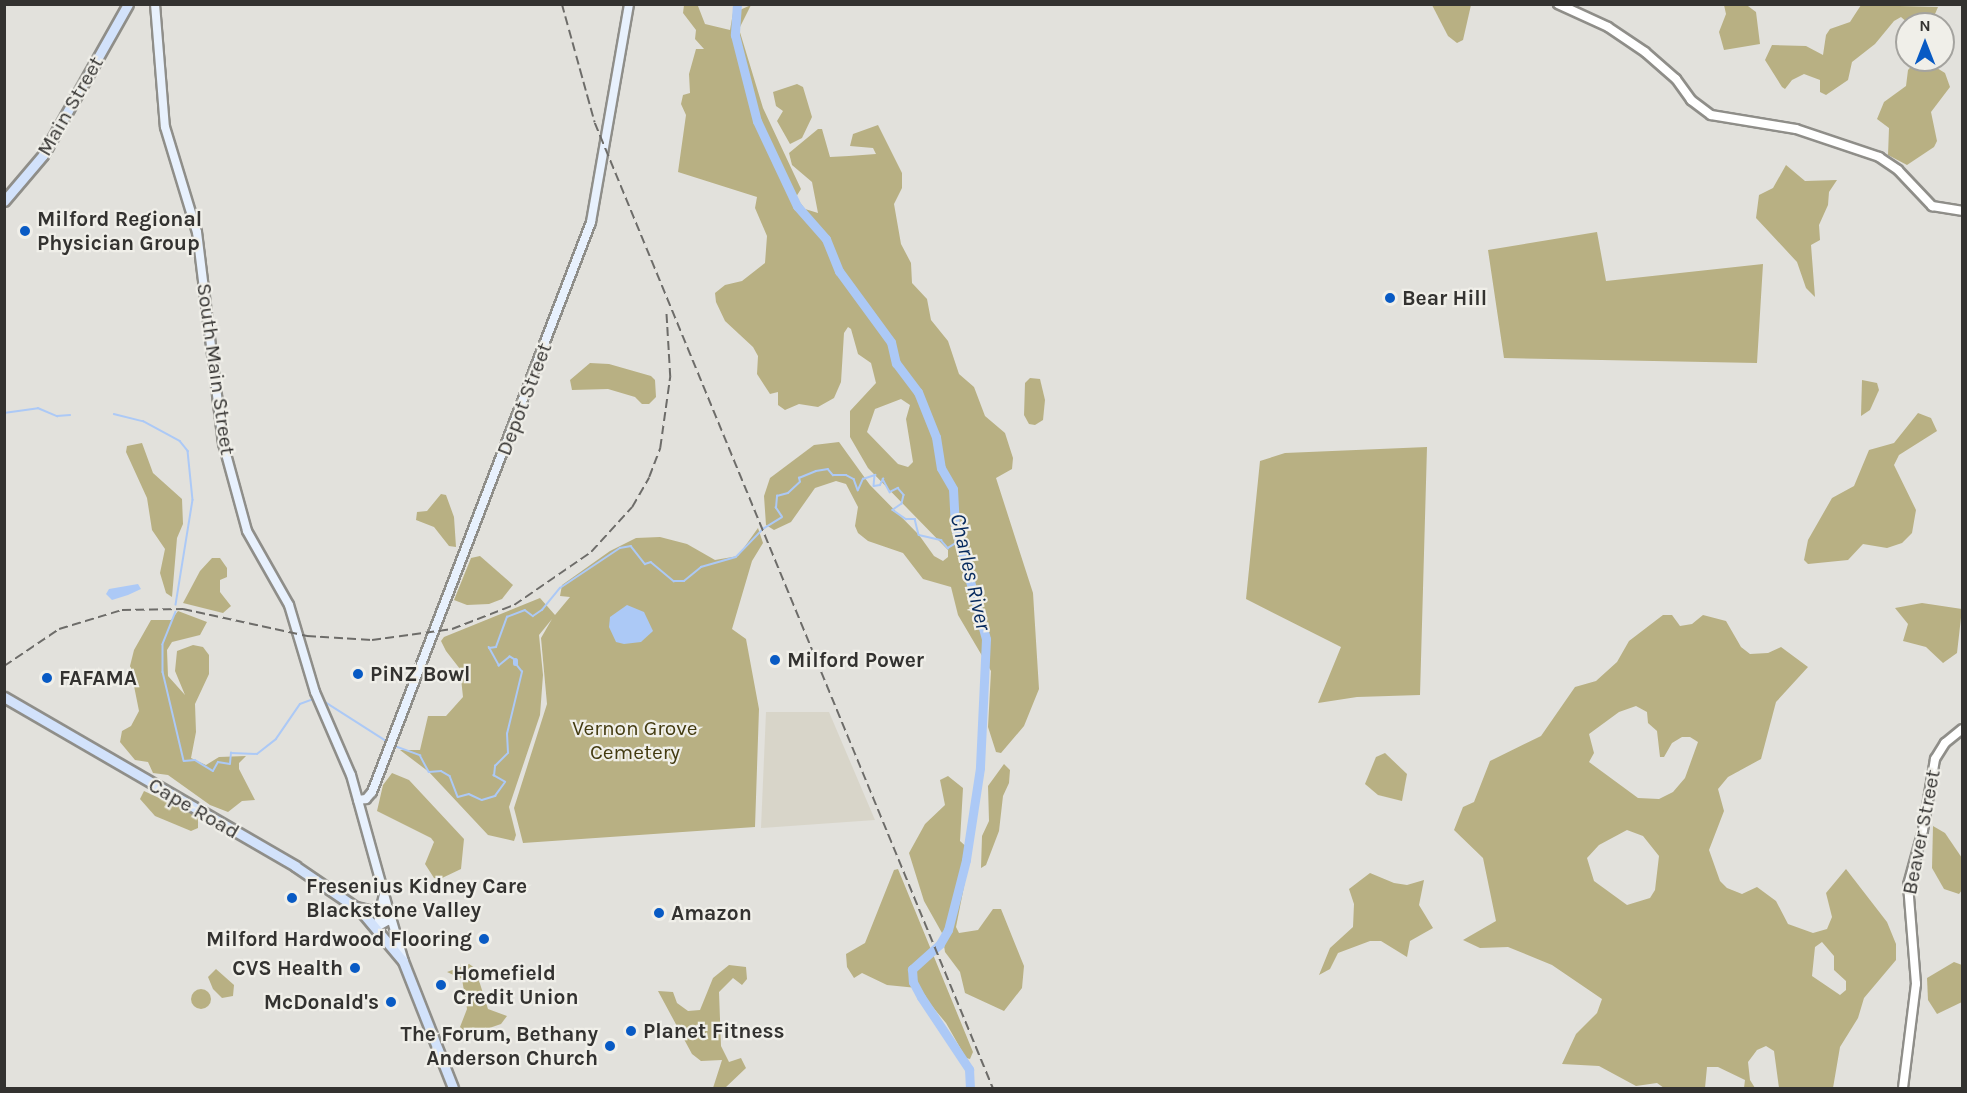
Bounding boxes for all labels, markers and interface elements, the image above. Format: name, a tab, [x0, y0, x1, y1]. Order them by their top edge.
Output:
north arrow	[1895, 12, 1955, 72]
text: N	[1919, 16, 1931, 35]
street label: Main Street	[31, 52, 109, 160]
place label: Milford Regional Physician Group	[37, 206, 202, 256]
marker: Milford Regional Physician Group	[18, 224, 32, 238]
street label: South Main Street	[191, 281, 241, 457]
place label: Bear Hill	[1402, 285, 1487, 311]
marker: Bear Hill	[1383, 291, 1397, 305]
street label: Depot Street	[491, 339, 557, 459]
water label: Charles River	[944, 511, 996, 633]
place label: Milford Power	[787, 647, 924, 673]
marker: Milford Power	[768, 653, 782, 667]
place label: PiNZ Bowl	[370, 661, 470, 687]
place label: FAFAMA	[59, 665, 137, 691]
marker: PiNZ Bowl	[351, 667, 365, 681]
marker: FAFAMA	[40, 671, 54, 685]
park label: Vernon Grove Cemetery	[572, 715, 698, 765]
street label: Beaver Street	[1897, 767, 1945, 897]
street label: Cape Road	[144, 772, 244, 844]
place label: Fresenius Kidney Care Blackstone Valley	[306, 873, 527, 923]
marker: Fresenius Kidney Care Blackstone Valley	[283, 889, 301, 907]
place label: Amazon	[671, 900, 752, 926]
marker: Amazon	[652, 906, 666, 920]
place label: Milford Hardwood Flooring	[206, 926, 472, 952]
marker: Milford Hardwood Flooring	[477, 932, 491, 946]
place label: CVS Health	[232, 955, 343, 981]
place label: Homefield Credit Union	[453, 960, 578, 1010]
marker: CVS Health	[348, 961, 362, 975]
marker: Homefield Credit Union	[434, 978, 448, 992]
place label: McDonald's	[264, 989, 379, 1015]
marker: McDonald's	[384, 995, 398, 1009]
place label: Planet Fitness	[643, 1018, 785, 1044]
place label: The Forum, Bethany Anderson Church	[401, 1021, 598, 1071]
marker: Planet Fitness	[624, 1024, 638, 1038]
marker: The Forum, Bethany Anderson Church	[603, 1039, 617, 1053]

